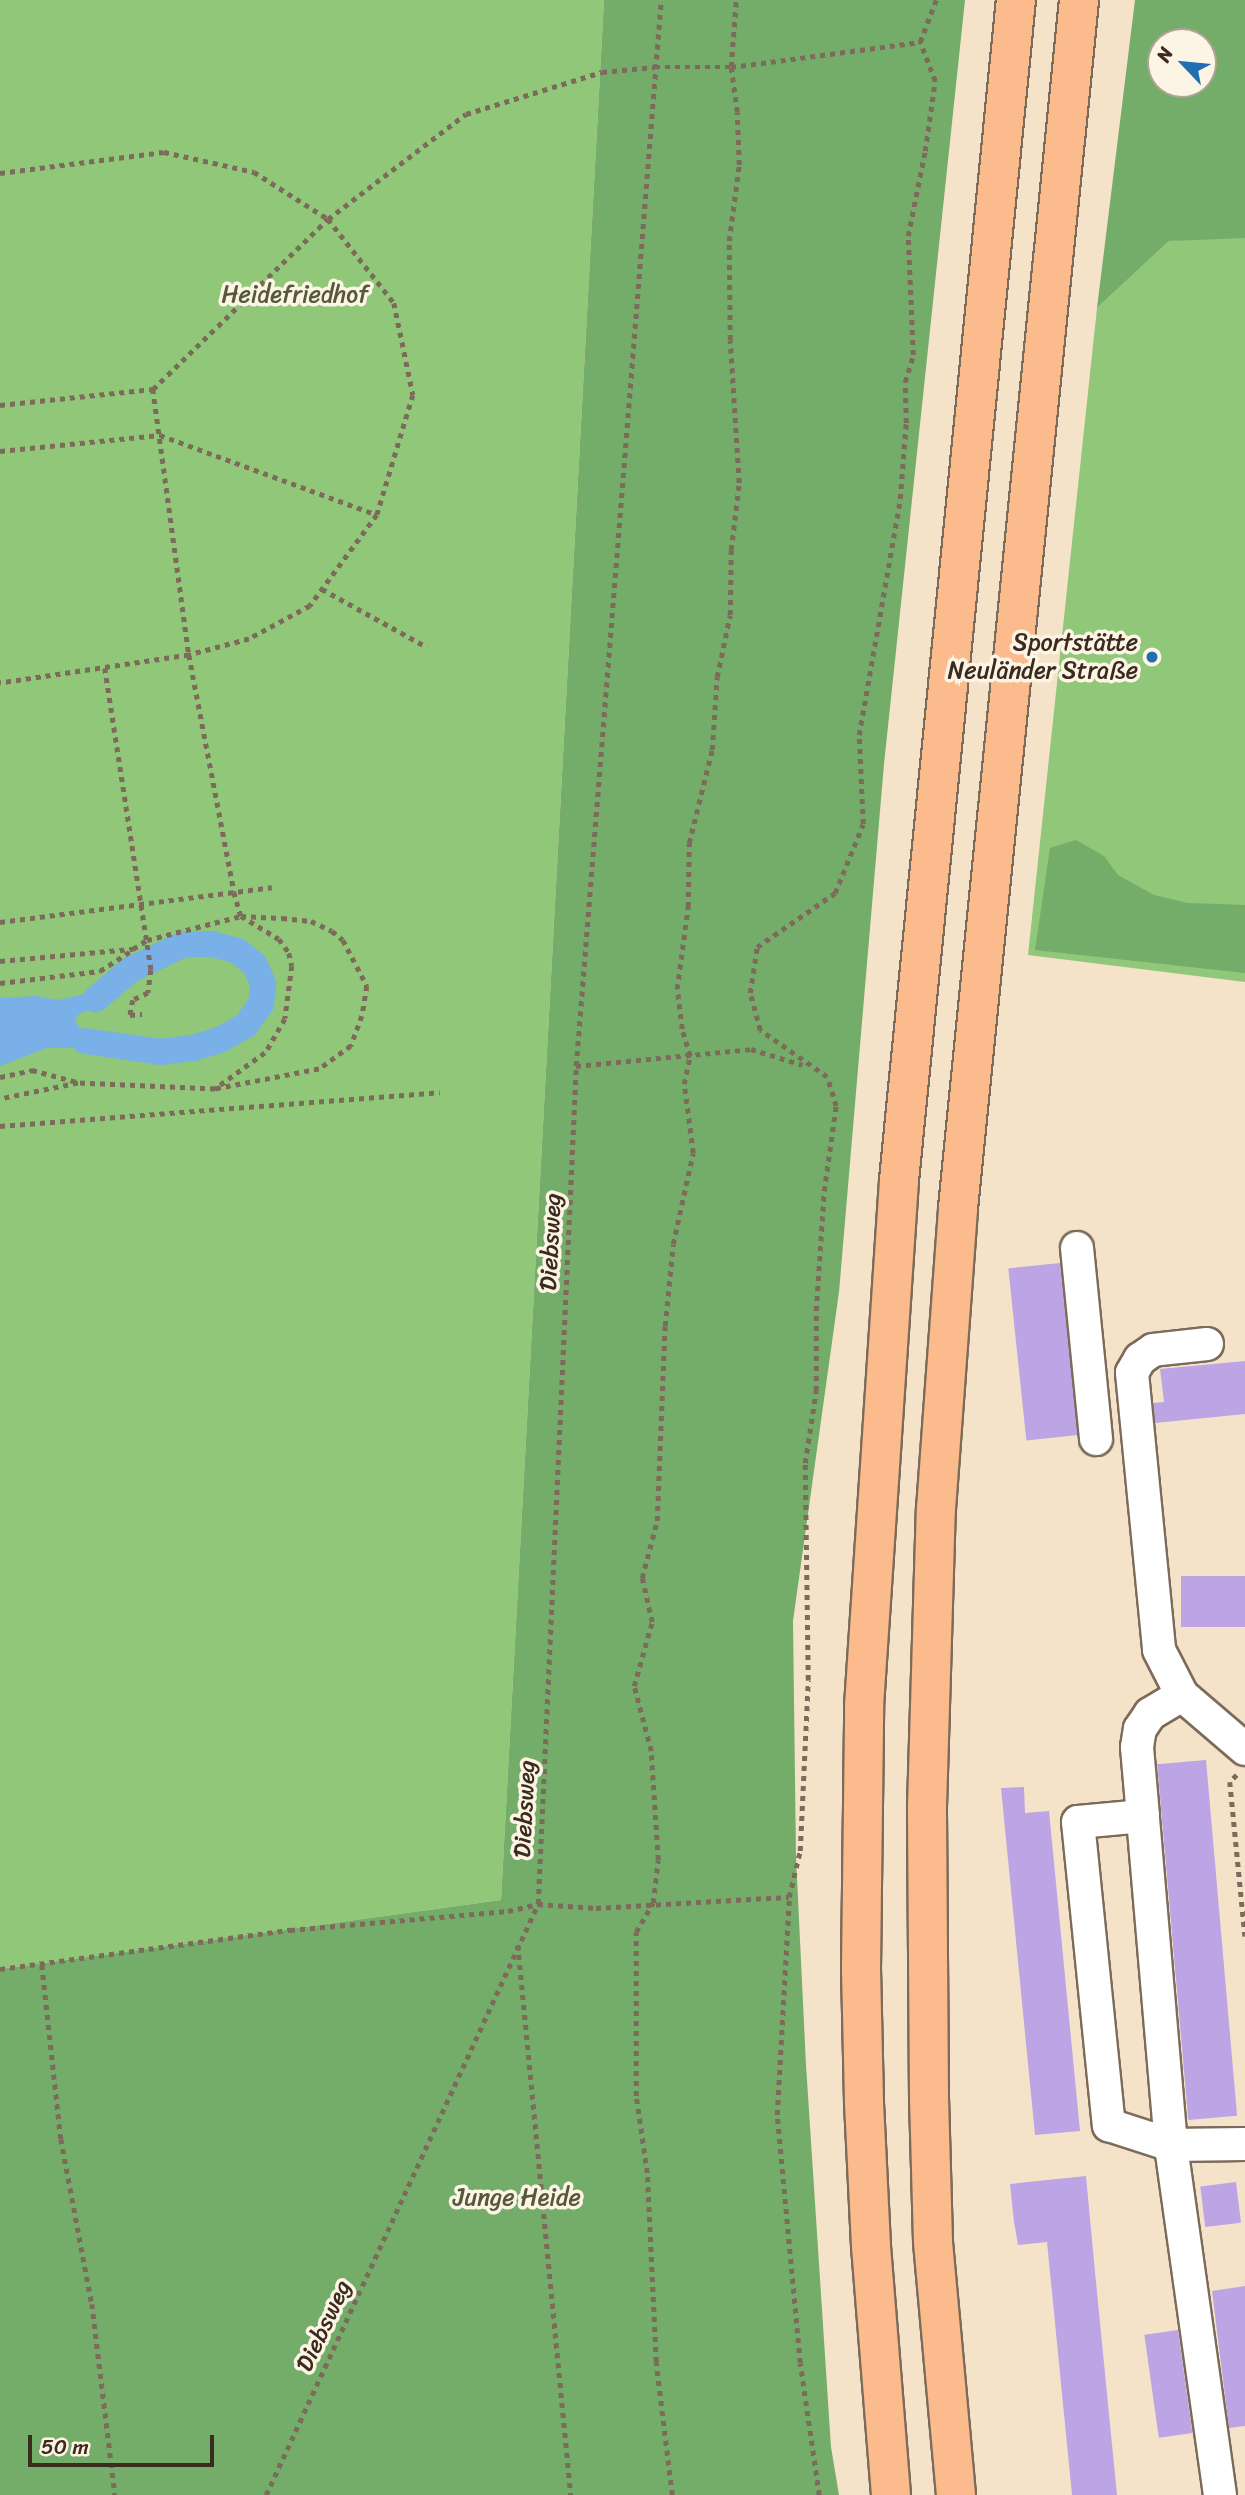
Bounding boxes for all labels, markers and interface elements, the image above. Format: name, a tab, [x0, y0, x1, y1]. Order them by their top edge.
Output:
north arrow	[1147, 28, 1217, 98]
text: N	[1147, 41, 1182, 68]
park label: Heidefriedhof	[222, 281, 368, 309]
place label: Sportstätte Neuländer Straße	[948, 629, 1138, 685]
marker: Sportstätte Neuländer Straße	[1144, 649, 1160, 665]
street label: Diebsweg	[534, 1192, 568, 1292]
street label: Diebsweg	[508, 1759, 542, 1859]
park label: Junge Heide	[453, 2184, 581, 2212]
street label: Diebsweg	[290, 2276, 358, 2376]
scale bar	[32, 2422, 217, 2466]
text: 50 m	[41, 2428, 89, 2466]

